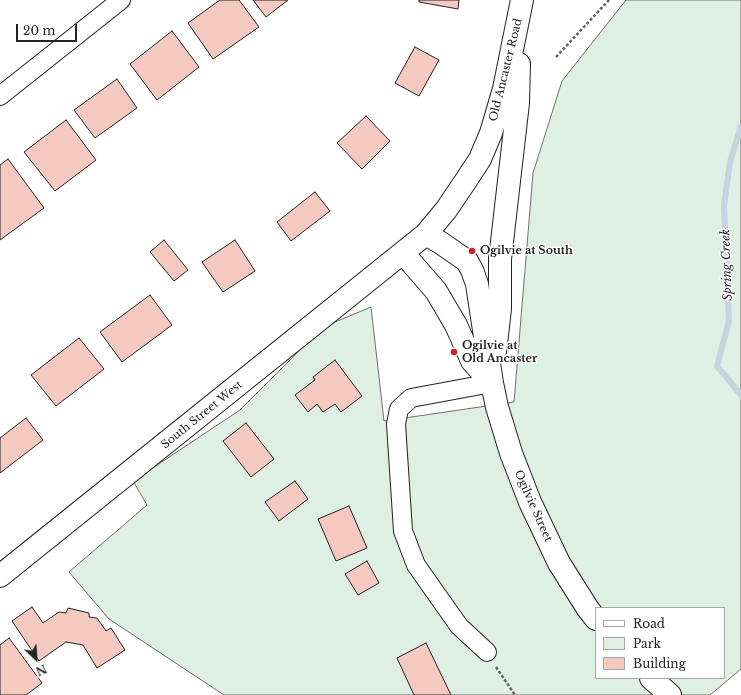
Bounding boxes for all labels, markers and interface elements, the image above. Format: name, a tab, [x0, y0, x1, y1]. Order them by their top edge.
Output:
scale bar	[18, 16, 79, 42]
street label: Old Ancaster Road	[487, 17, 525, 123]
text: 20 m	[23, 23, 55, 38]
water label: Spring Creek	[719, 229, 735, 301]
place label: Ogilvie at South	[480, 244, 573, 258]
marker: Ogilvie at South	[467, 246, 477, 256]
place label: Ogilvie at Old Ancaster	[462, 339, 537, 365]
marker: Ogilvie at Old Ancaster	[449, 347, 459, 357]
street label: South Street West	[159, 378, 245, 452]
street label: Ogilvie Street	[511, 468, 555, 544]
legend	[595, 607, 725, 679]
text: Road	[633, 616, 665, 631]
text: Park	[633, 636, 661, 651]
north arrow	[16, 639, 56, 679]
text: Building	[633, 656, 686, 671]
text: N	[33, 661, 49, 678]

